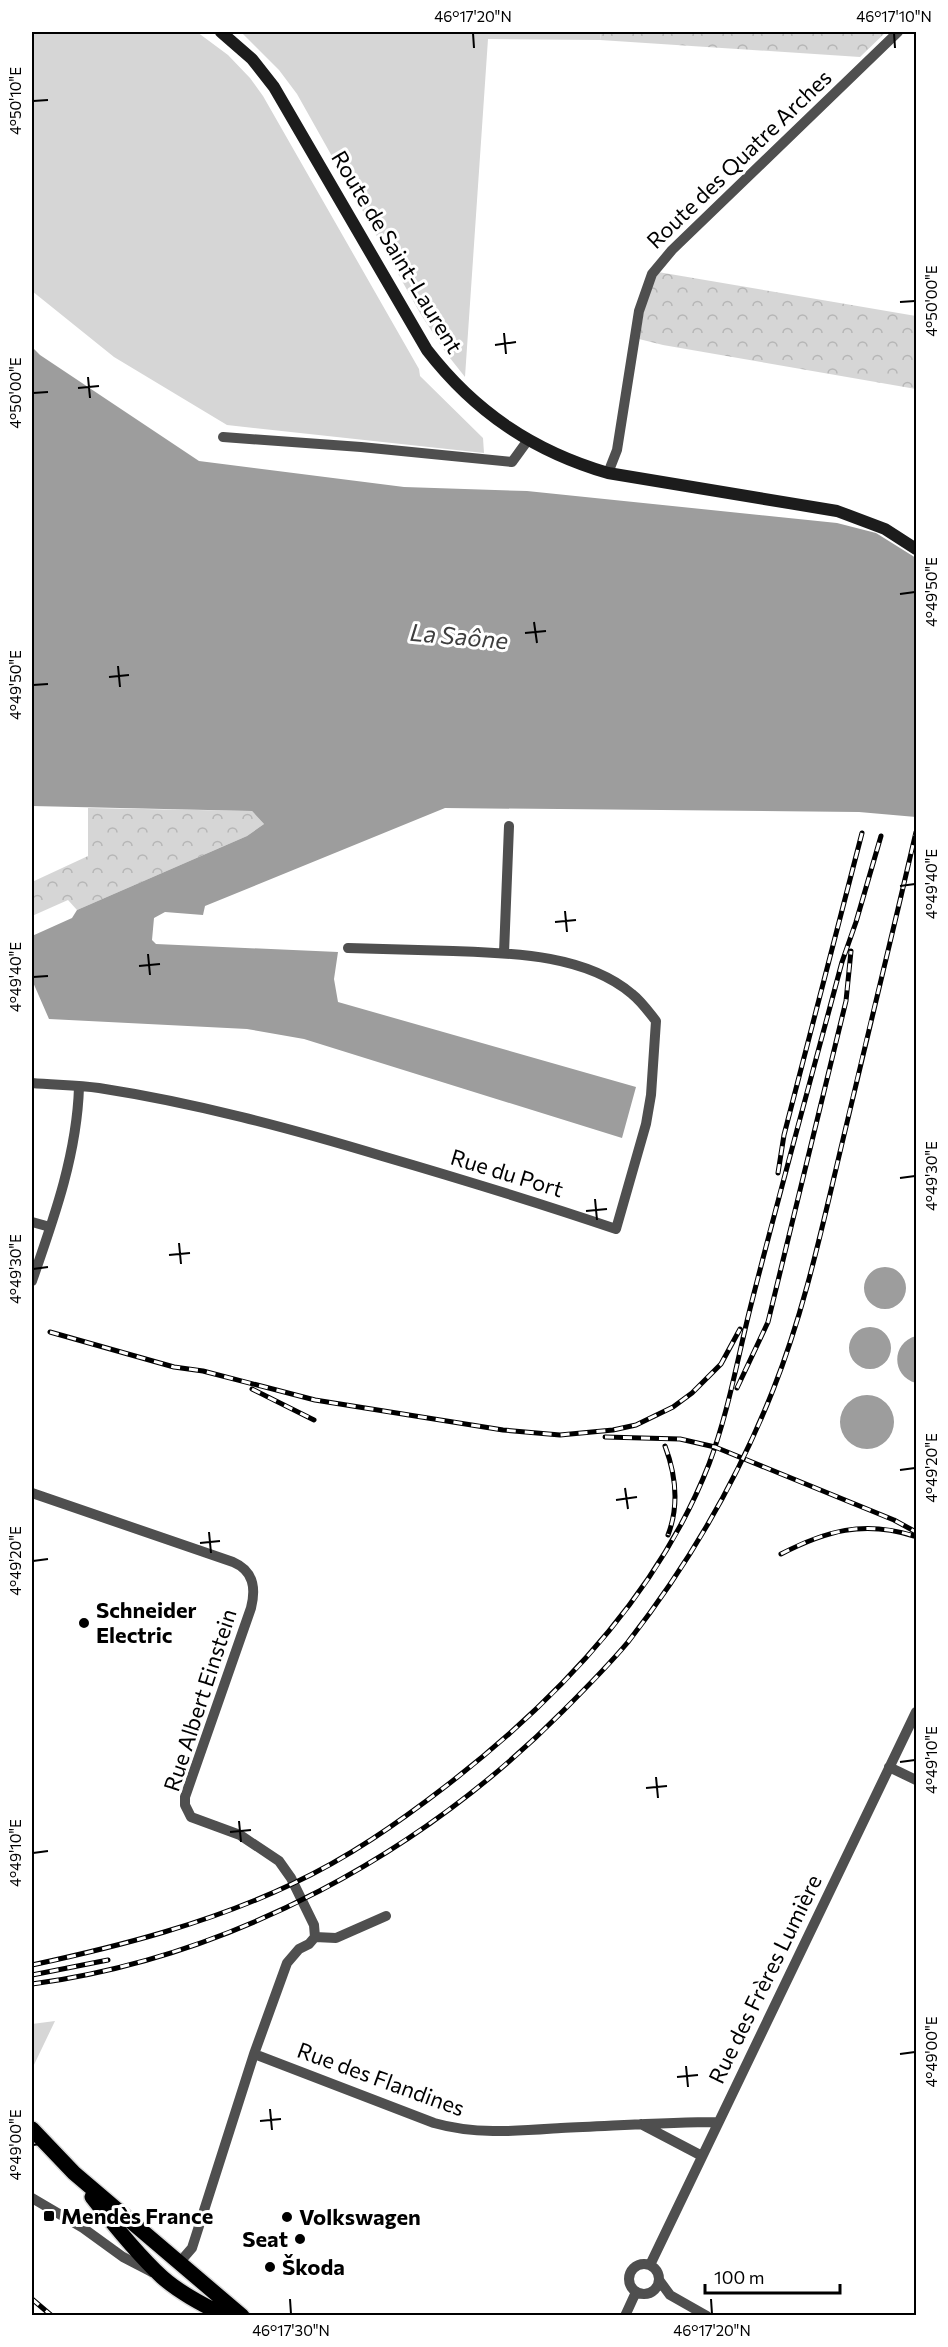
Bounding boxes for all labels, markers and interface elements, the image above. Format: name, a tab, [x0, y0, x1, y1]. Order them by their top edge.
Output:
text: 46°17'20"N	[434, 7, 512, 25]
text: 46°17'10"N	[856, 7, 932, 25]
street label: Route des Quatre Arches	[641, 63, 837, 254]
text: 4°50'10"E	[6, 67, 24, 135]
street label: Route de Saint-Laurent	[326, 145, 469, 358]
text: 4°50'00"E	[922, 265, 940, 337]
text: 4°50'00"E	[6, 357, 24, 429]
text: 4°49'50"E	[922, 557, 940, 627]
water label: La Saône	[409, 617, 510, 654]
text: 4°49'50"E	[6, 650, 24, 720]
text: 4°49'40"E	[922, 849, 940, 919]
text: 4°49'40"E	[6, 942, 24, 1012]
text: 4°49'30"E	[922, 1141, 940, 1211]
street label: Rue du Port	[448, 1143, 567, 1202]
text: 4°49'30"E	[6, 1234, 24, 1304]
text: 4°49'20"E	[922, 1433, 940, 1503]
text: 4°49'20"E	[6, 1526, 24, 1596]
place label: Schneider Electric	[96, 1596, 197, 1648]
street label: Rue Albert Einstein	[157, 1605, 242, 1794]
marker: Schneider Electric	[77, 1616, 91, 1630]
text: 4°49'10"E	[922, 1726, 940, 1794]
text: 4°49'10"E	[6, 1819, 24, 1887]
street label: Rue des Frères Lumière	[702, 1870, 827, 2088]
text: 4°49'00"E	[922, 2016, 940, 2088]
street label: Rue des Flandines	[294, 2036, 469, 2121]
text: 4°49'00"E	[6, 2109, 24, 2181]
place label: Mendès France	[61, 2202, 213, 2229]
place label: Volkswagen	[299, 2203, 421, 2230]
marker: Mendès France	[42, 2209, 56, 2223]
marker: Volkswagen	[280, 2210, 294, 2224]
place label: Seat	[242, 2225, 288, 2252]
marker: Seat	[293, 2232, 307, 2246]
place label: Škoda	[282, 2253, 345, 2280]
scale bar	[705, 2257, 840, 2295]
marker: Škoda	[263, 2260, 277, 2274]
text: 100 m	[714, 2266, 764, 2288]
text: 46°17'30"N	[252, 2321, 330, 2339]
text: 46°17'20"N	[673, 2321, 751, 2339]

